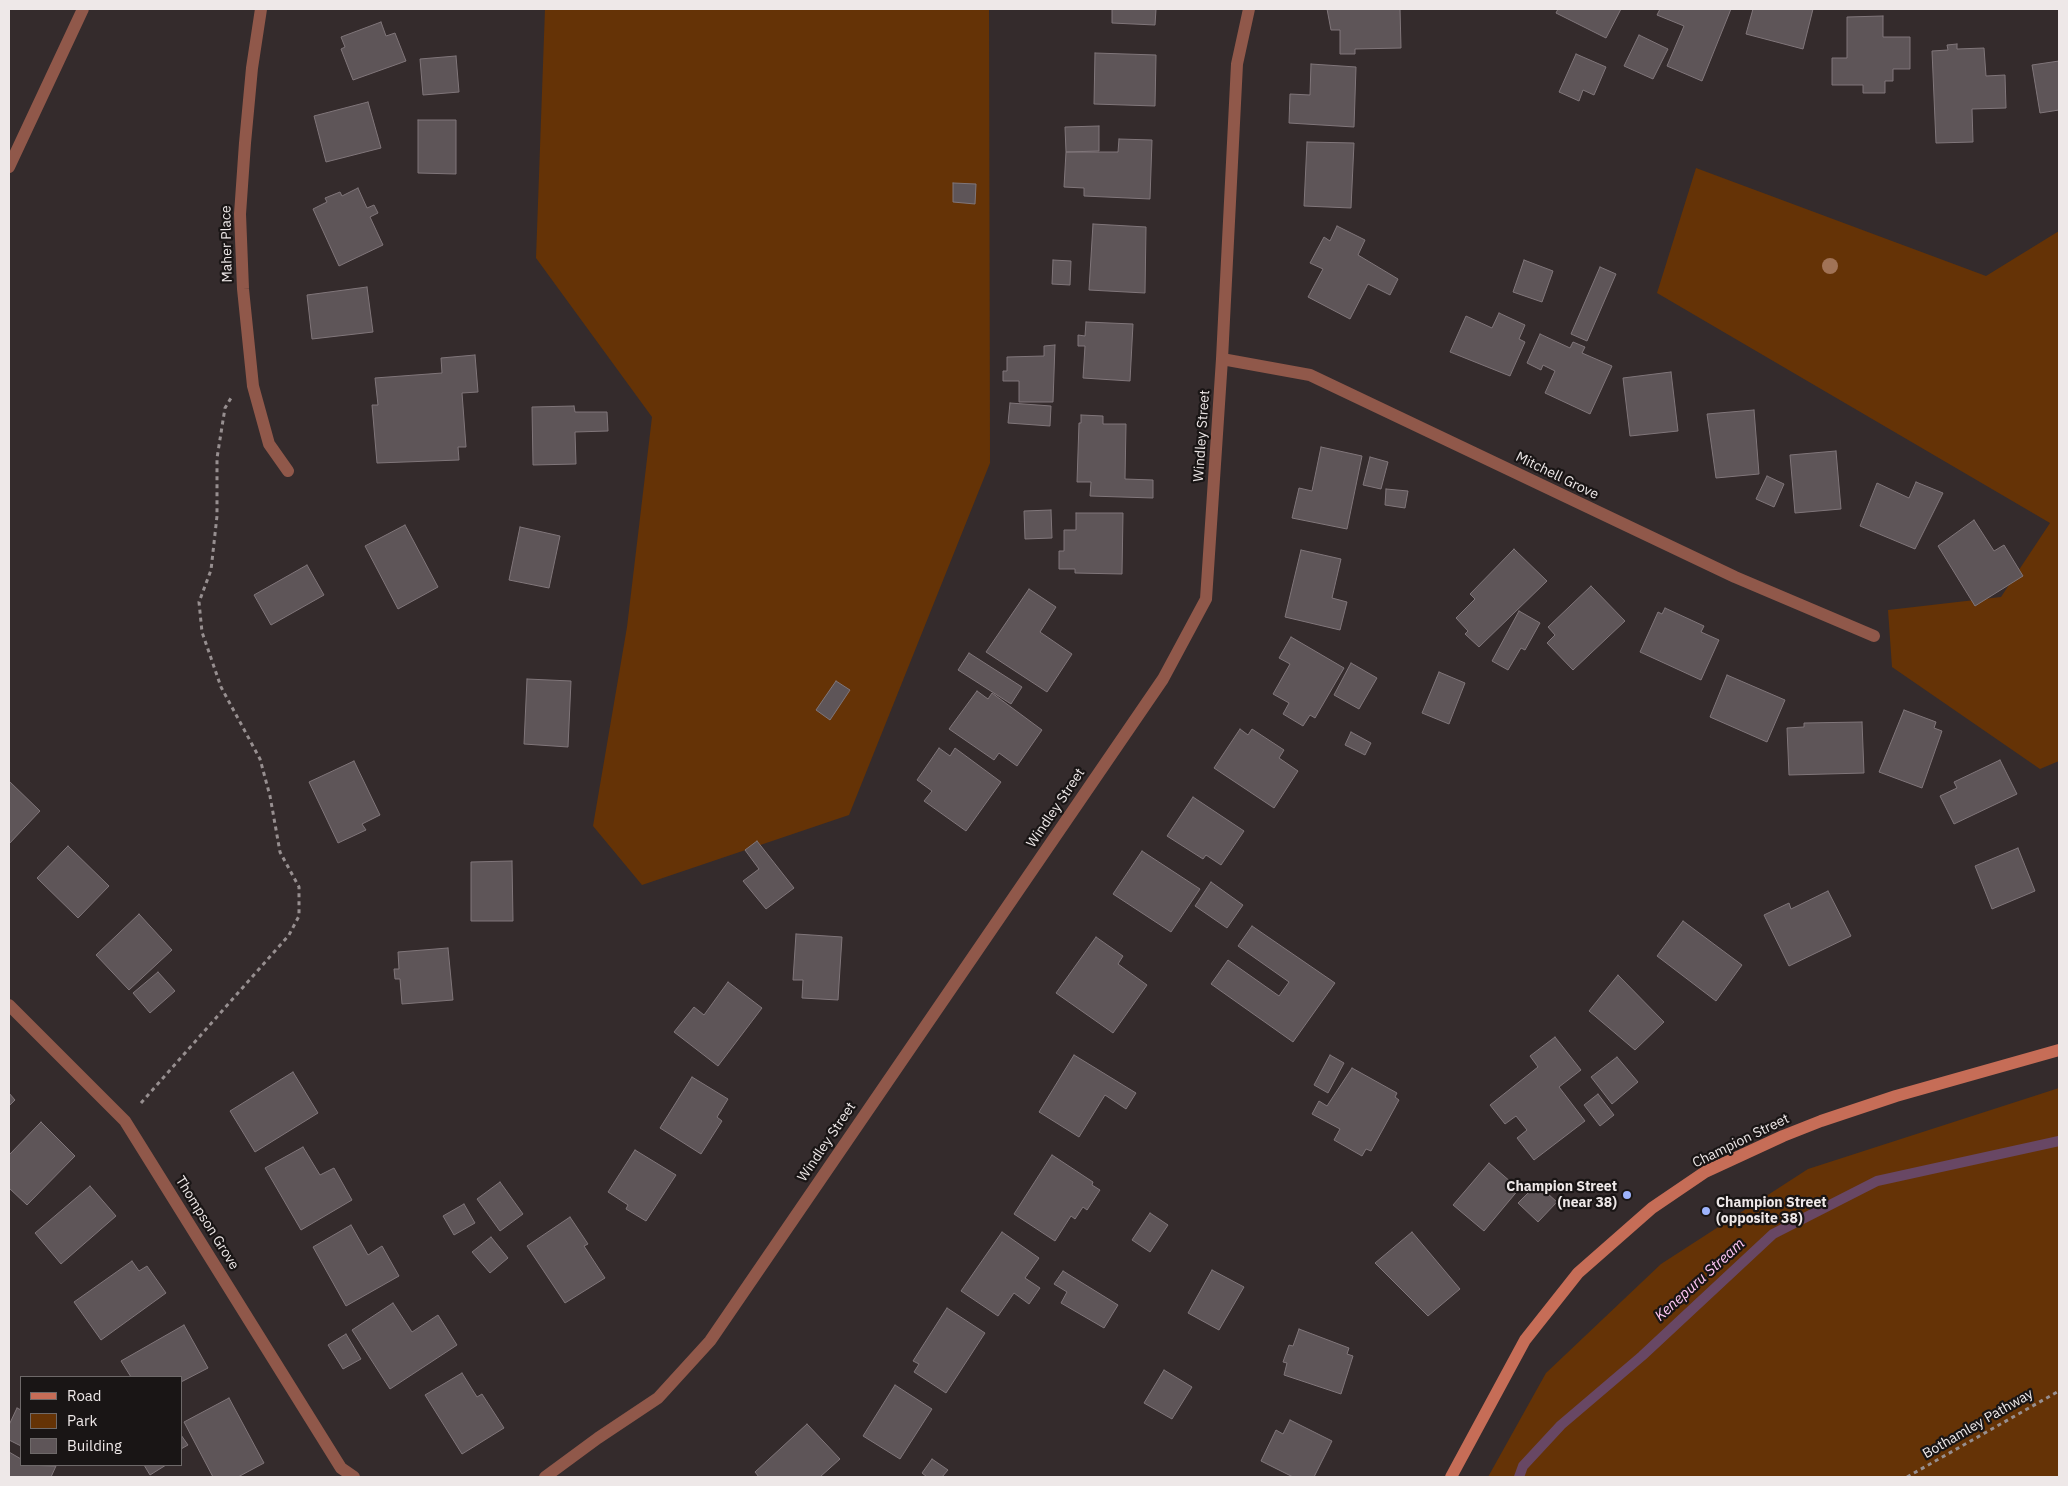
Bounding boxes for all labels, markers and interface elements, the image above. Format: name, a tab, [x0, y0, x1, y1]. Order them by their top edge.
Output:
street label: Maher Place	[218, 205, 236, 283]
street label: Windley Street	[1190, 389, 1214, 483]
street label: Mitchell Grove	[1513, 449, 1601, 503]
street label: Windley Street	[1023, 765, 1089, 851]
street label: Windley Street	[794, 1099, 860, 1185]
street label: Champion Street	[1690, 1110, 1792, 1172]
street label: Thompson Grove	[172, 1173, 242, 1273]
place label: Champion Street (near 38)	[1506, 1179, 1617, 1212]
marker: Champion Street (near 38)	[1621, 1189, 1633, 1201]
place label: Champion Street (opposite 38)	[1716, 1195, 1827, 1228]
marker: Champion Street (opposite 38)	[1700, 1205, 1712, 1217]
water label: Kenepuru Stream	[1651, 1235, 1749, 1325]
legend	[20, 1376, 182, 1466]
text: Road	[67, 1386, 102, 1405]
street label: Bothamley Pathway	[1920, 1386, 2036, 1462]
text: Park	[67, 1411, 97, 1430]
text: Building	[67, 1436, 122, 1455]

